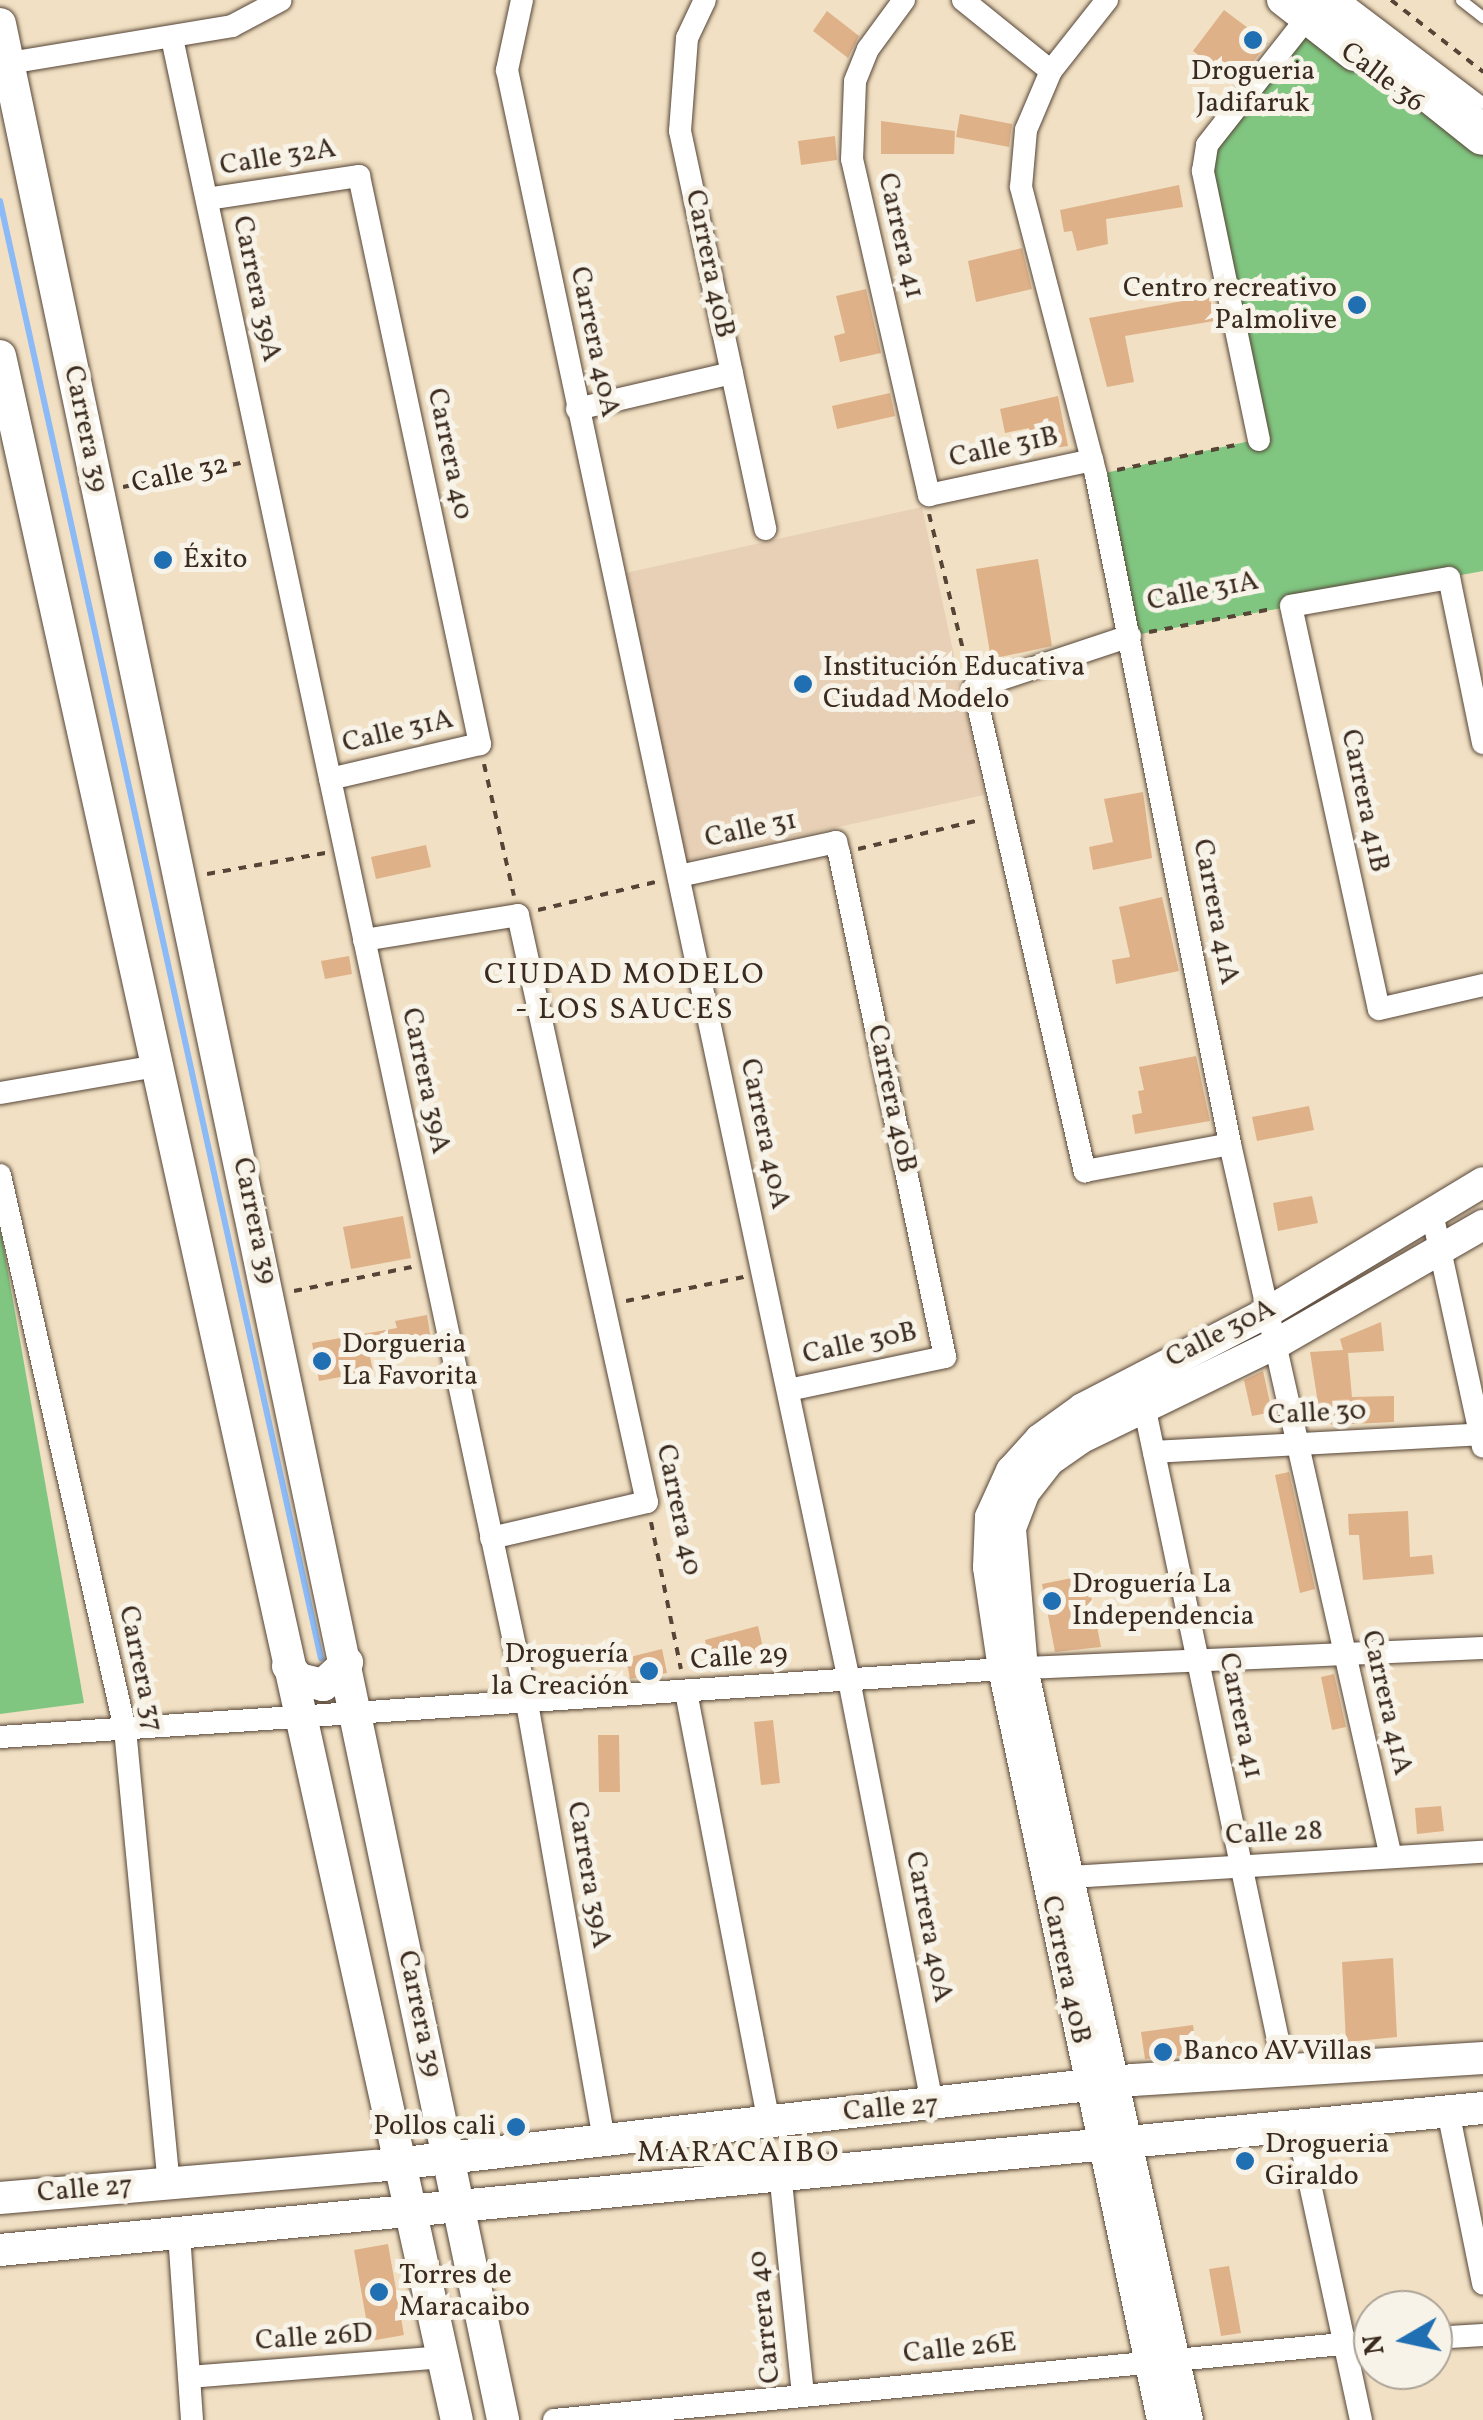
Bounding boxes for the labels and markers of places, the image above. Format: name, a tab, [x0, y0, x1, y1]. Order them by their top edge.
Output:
marker: Drogueria Jadifaruk	[1242, 29, 1264, 51]
place label: Drogueria Jadifaruk	[1191, 55, 1315, 121]
place label: Centro recreativo Palmolive	[1123, 272, 1337, 338]
marker: Centro recreativo Palmolive	[1346, 294, 1368, 316]
place label: Éxito	[183, 543, 247, 577]
marker: Éxito	[152, 549, 174, 571]
place label: Institución Educativa Ciudad Modelo	[823, 651, 1085, 717]
marker: Institución Educativa Ciudad Modelo	[792, 673, 814, 695]
place label: Dorgueria La Favorita	[342, 1328, 478, 1394]
marker: Dorgueria La Favorita	[311, 1350, 333, 1372]
place label: Droguería La Independencia	[1072, 1568, 1254, 1634]
marker: Droguería La Independencia	[1041, 1590, 1063, 1612]
place label: Droguería la Creación	[491, 1638, 629, 1704]
marker: Droguería la Creación	[638, 1660, 660, 1682]
place label: Banco AV Villas	[1183, 2035, 1373, 2069]
marker: Banco AV Villas	[1152, 2041, 1174, 2063]
place label: Pollos cali	[373, 2110, 496, 2144]
marker: Pollos cali	[505, 2116, 527, 2138]
place label: Drogueria Giraldo	[1265, 2128, 1390, 2194]
marker: Drogueria Giraldo	[1234, 2150, 1256, 2172]
place label: Torres de Maracaibo	[399, 2259, 530, 2325]
marker: Torres de Maracaibo	[368, 2281, 390, 2303]

